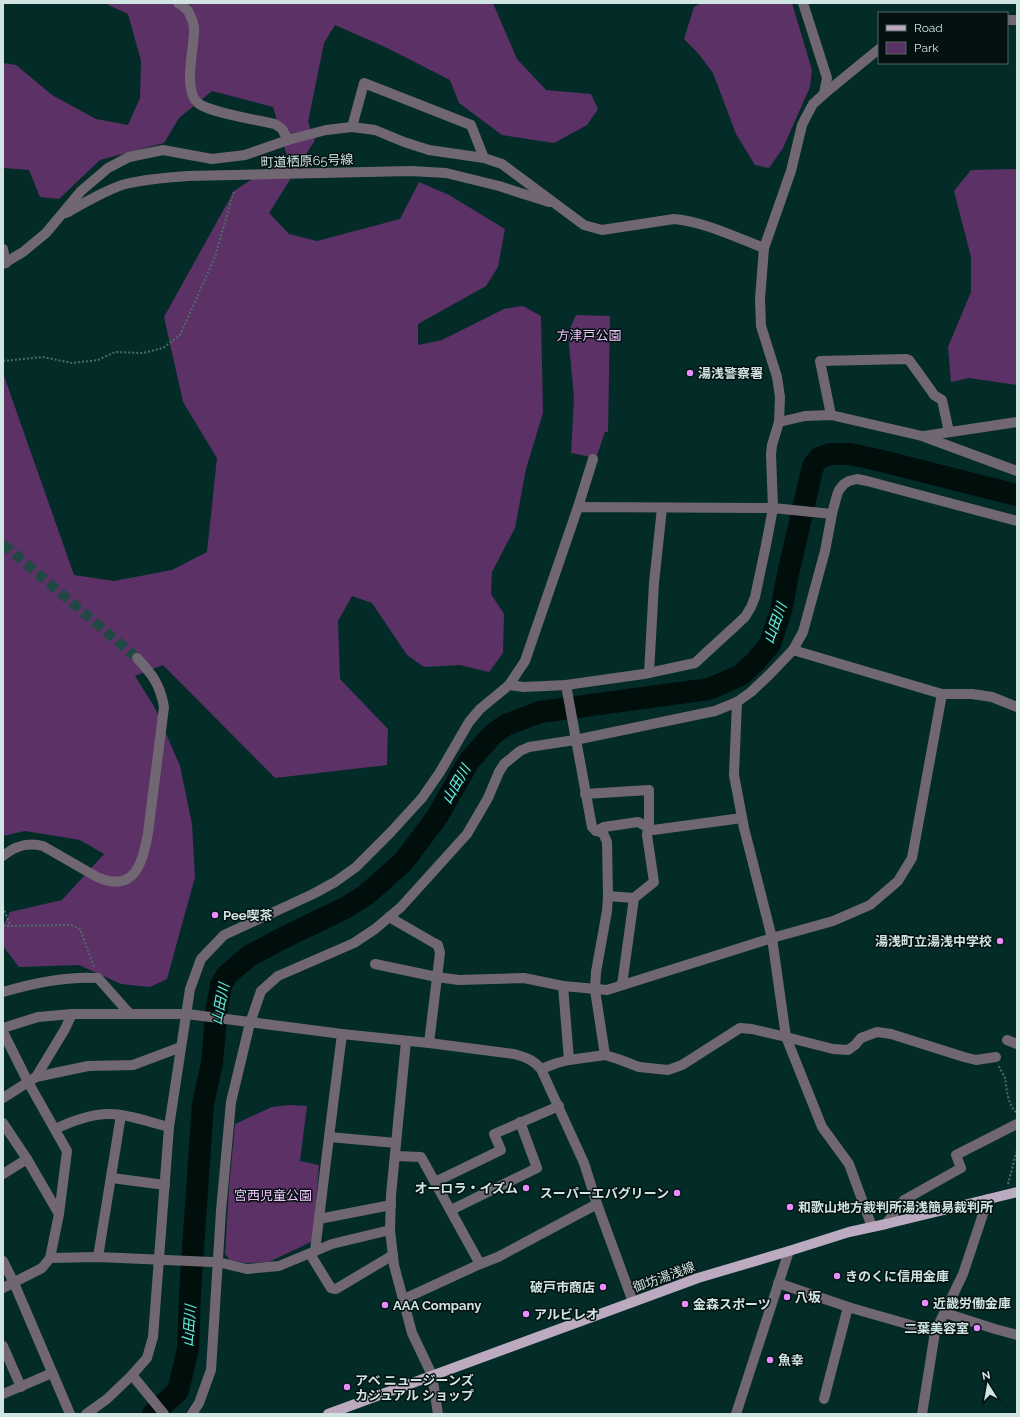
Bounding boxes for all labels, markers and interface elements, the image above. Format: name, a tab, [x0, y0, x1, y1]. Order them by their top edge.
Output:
legend	[878, 12, 1008, 64]
text: Road	[914, 21, 943, 35]
text: Park	[914, 41, 939, 55]
street label: 町道栖原65号線	[260, 152, 354, 170]
park label: 方津戸公園	[556, 328, 622, 343]
place label: 湯浅警察署	[698, 366, 763, 381]
marker: 湯浅警察署	[685, 368, 695, 378]
water label: 山田川	[760, 599, 790, 645]
water label: 山田川	[439, 760, 474, 806]
place label: Pee喫茶	[223, 908, 273, 923]
marker: Pee喫茶	[210, 910, 220, 920]
place label: 湯浅町立湯浅中学校	[875, 934, 992, 949]
marker: 湯浅町立湯浅中学校	[995, 936, 1005, 946]
water label: 山田川	[208, 980, 232, 1026]
place label: オーロラ・イズム	[414, 1181, 518, 1196]
marker: オーロラ・イズム	[521, 1183, 531, 1193]
place label: スーパーエバグリーン	[540, 1186, 669, 1201]
park label: 宮西児童公園	[234, 1188, 312, 1203]
marker: スーパーエバグリーン	[672, 1188, 682, 1198]
place label: 和歌山地方裁判所湯浅簡易裁判所	[798, 1200, 993, 1215]
marker: 和歌山地方裁判所湯浅簡易裁判所	[785, 1202, 795, 1212]
street label: 御坊湯浅線	[631, 1259, 697, 1295]
place label: きのくに信用金庫	[845, 1269, 949, 1284]
marker: きのくに信用金庫	[832, 1271, 842, 1281]
place label: 破戸市商店	[530, 1280, 595, 1295]
marker: 破戸市商店	[598, 1282, 608, 1292]
place label: 八坂	[795, 1290, 821, 1305]
marker: 八坂	[782, 1292, 792, 1302]
place label: 近畿労働金庫	[933, 1296, 1011, 1311]
place label: 金森スポーツ	[693, 1297, 771, 1312]
place label: AAA Company	[393, 1298, 481, 1313]
marker: 近畿労働金庫	[920, 1298, 930, 1308]
marker: 金森スポーツ	[680, 1299, 690, 1309]
marker: AAA Company	[380, 1300, 390, 1310]
water label: 山田川	[180, 1302, 199, 1348]
place label: アルビレオ	[534, 1307, 599, 1322]
marker: アルビレオ	[521, 1309, 531, 1319]
place label: 二葉美容室	[904, 1321, 969, 1336]
marker: 二葉美容室	[972, 1323, 982, 1333]
place label: 魚幸	[778, 1353, 804, 1368]
marker: 魚幸	[765, 1355, 775, 1365]
north arrow	[968, 1365, 1008, 1405]
text: N	[981, 1368, 992, 1383]
place label: アベ ニュージーンズ カジュアル ショップ	[355, 1373, 474, 1403]
marker: アベ ニュージーンズ カジュアル ショップ	[342, 1382, 352, 1392]

